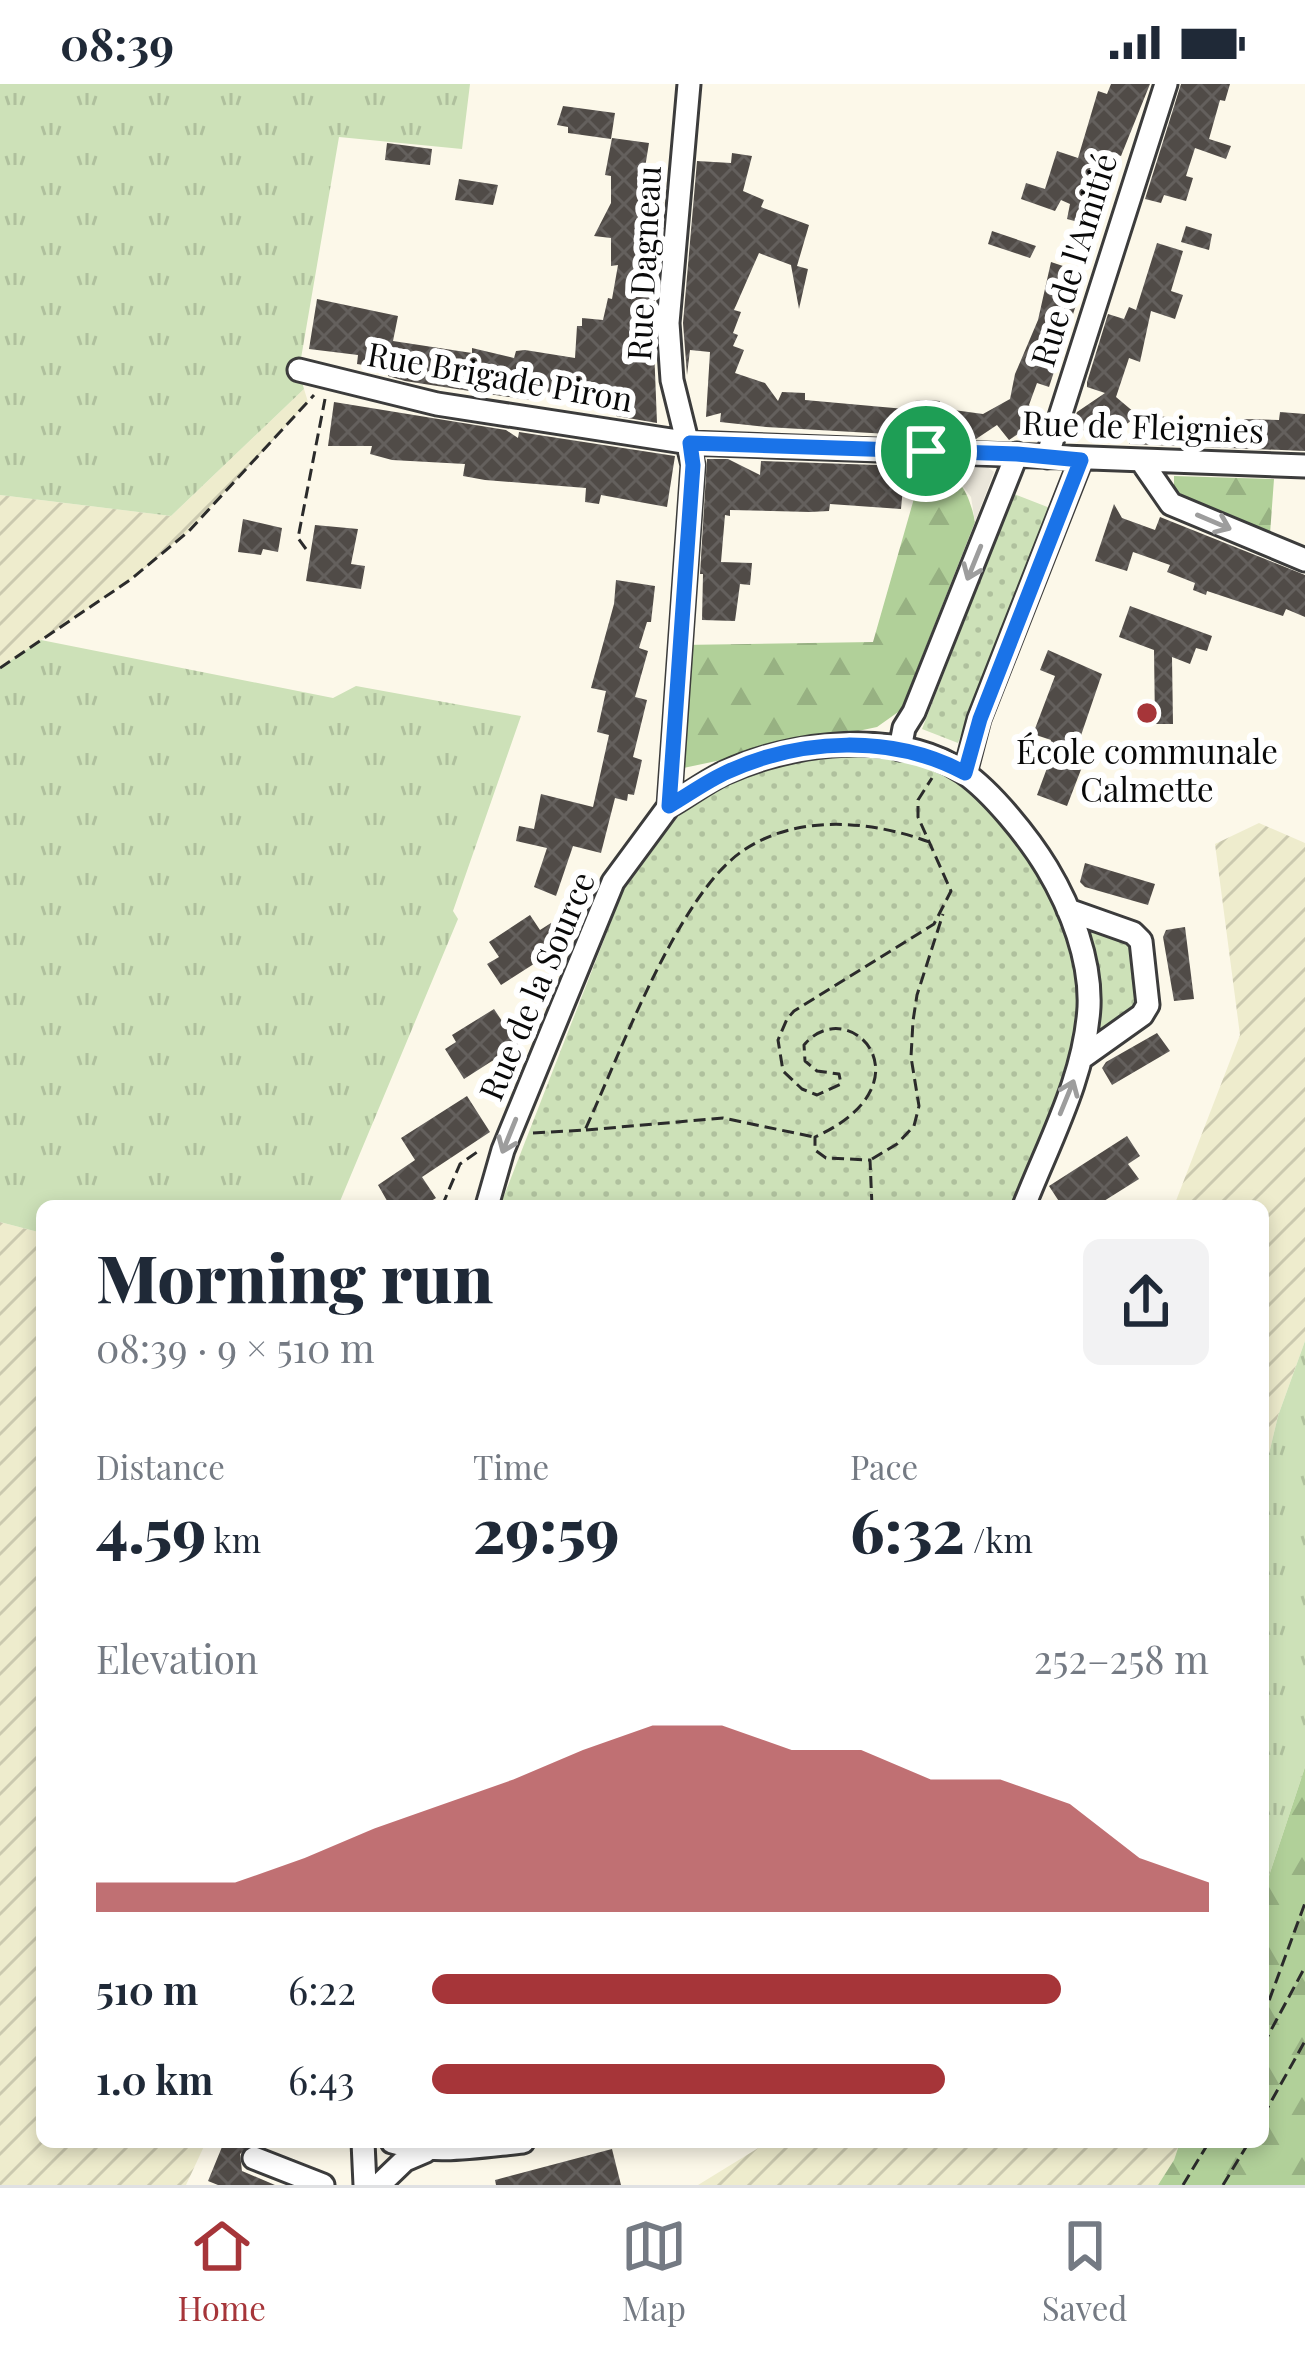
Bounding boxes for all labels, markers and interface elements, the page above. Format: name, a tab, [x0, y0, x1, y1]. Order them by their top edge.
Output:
text: 08:39	[60, 12, 174, 72]
street label: Rue de l'Amitié	[1019, 148, 1125, 371]
street label: Rue Dagneau	[615, 164, 669, 361]
street label: Rue Brigade Piron	[364, 330, 637, 420]
street label: Rue de Fleignies	[1021, 399, 1265, 451]
pin	[875, 400, 977, 502]
icon: arrive	[893, 418, 959, 484]
one-way arrow	[1195, 513, 1232, 534]
one-way arrow	[961, 543, 983, 580]
marker: École communale Calmette	[1134, 700, 1160, 726]
place label: École communale Calmette	[1016, 728, 1278, 810]
street label: Rue de la Source	[467, 864, 603, 1106]
one-way arrow	[1058, 1080, 1079, 1117]
one-way arrow	[497, 1117, 518, 1154]
text: Morning run	[96, 1232, 493, 1320]
button: share	[1083, 1239, 1209, 1365]
text: 08:39 · 9 × 510 m	[96, 1321, 375, 1373]
text: Distance	[96, 1444, 225, 1488]
text: Time	[473, 1444, 549, 1488]
text: Pace	[850, 1444, 918, 1488]
text: 4.59	[96, 1488, 206, 1568]
text: 29:59	[473, 1488, 620, 1568]
text: 6:32	[850, 1488, 965, 1568]
text: km	[206, 1517, 261, 1561]
text: /km	[965, 1517, 1033, 1561]
text: Elevation	[96, 1632, 258, 1684]
text: 252–258 m	[1034, 1632, 1209, 1684]
text: 510 m	[96, 1963, 198, 2015]
text: 6:22	[288, 1963, 356, 2015]
text: 1.0 km	[96, 2053, 213, 2105]
text: 6:43	[288, 2053, 355, 2105]
tab: Home	[177, 2213, 266, 2329]
tab: Map	[621, 2213, 687, 2329]
tab: Saved	[1042, 2213, 1128, 2329]

